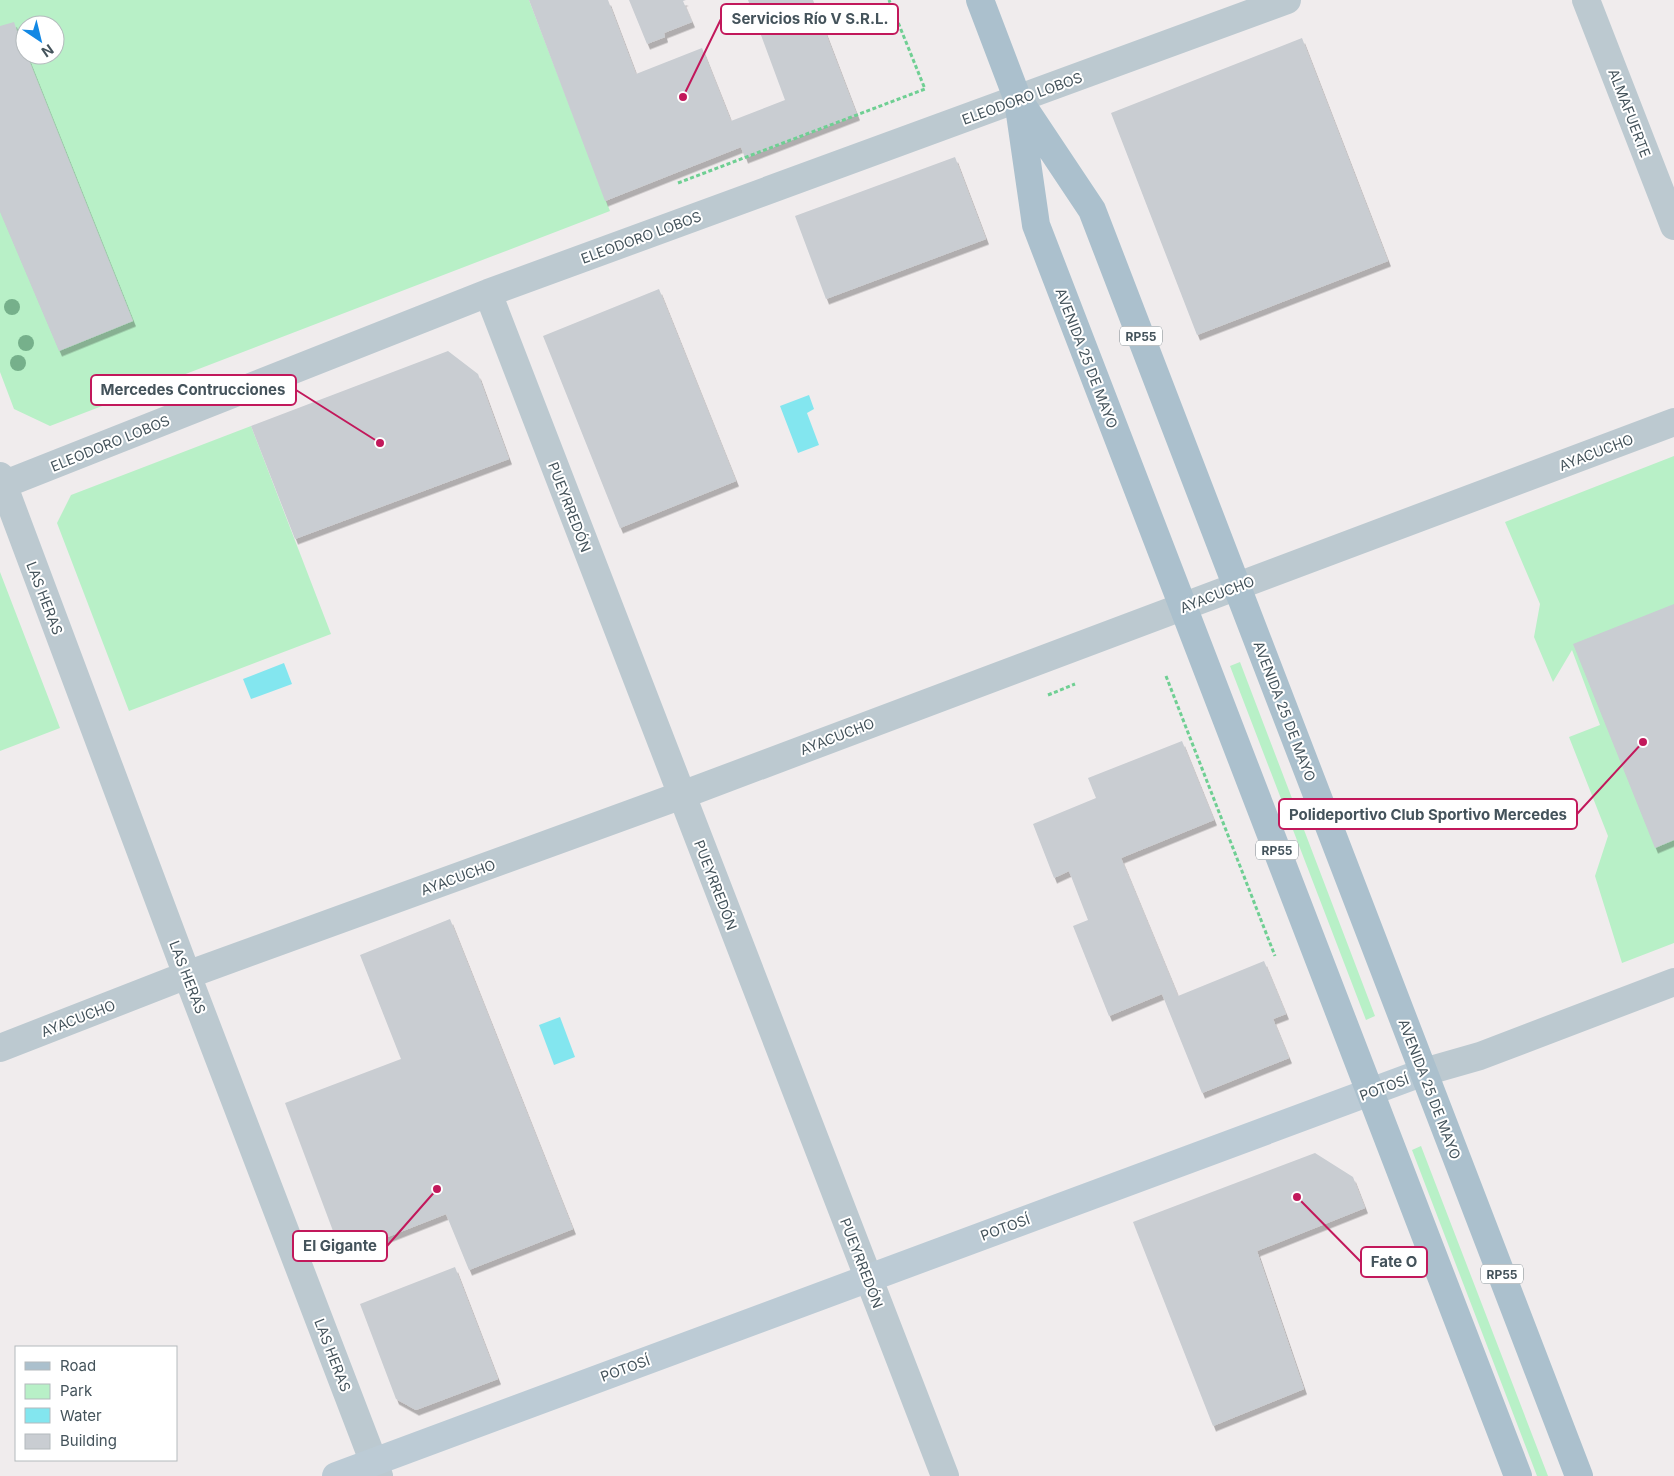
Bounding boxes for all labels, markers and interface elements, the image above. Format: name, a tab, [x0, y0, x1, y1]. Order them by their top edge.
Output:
callout: Servicios Río V S.R.L.	[721, 4, 898, 34]
text: Servicios Río V S.R.L.	[732, 9, 888, 28]
north arrow	[15, 15, 65, 65]
text: N	[38, 41, 57, 61]
street label: ALMAFUERTE	[1605, 66, 1655, 160]
street label: ELEODORO LOBOS	[959, 68, 1085, 128]
street label: ELEODORO LOBOS	[578, 207, 704, 267]
street label: AVENIDA 25 DE MAYO	[1052, 286, 1122, 430]
road number: RP55	[1120, 326, 1162, 346]
callout: Mercedes Contrucciones	[91, 375, 296, 405]
text: Mercedes Contrucciones	[101, 380, 285, 399]
street label: ELEODORO LOBOS	[48, 411, 172, 475]
street label: AYACUCHO	[1556, 430, 1636, 474]
street label: PUEYRREDÓN	[545, 460, 595, 554]
street label: LAS HERAS	[23, 559, 67, 637]
street label: AYACUCHO	[1177, 572, 1257, 616]
street label: AVENIDA 25 DE MAYO	[1250, 639, 1320, 783]
street label: AYACUCHO	[797, 714, 877, 758]
callout: Polideportivo Club Sportivo Mercedes	[1279, 799, 1577, 829]
text: Polideportivo Club Sportivo Mercedes	[1289, 805, 1567, 824]
street label: PUEYRREDÓN	[691, 838, 741, 932]
road number: RP55	[1256, 840, 1298, 860]
street label: AYACUCHO	[418, 856, 498, 898]
street label: LAS HERAS	[166, 938, 210, 1016]
street label: AYACUCHO	[38, 996, 118, 1040]
street label: AVENIDA 25 DE MAYO	[1395, 1017, 1465, 1161]
street label: POTOSÍ	[1357, 1070, 1411, 1104]
street label: POTOSÍ	[978, 1210, 1032, 1244]
street label: PUEYRREDÓN	[837, 1216, 887, 1310]
callout: El Gigante	[293, 1231, 387, 1261]
text: El Gigante	[303, 1236, 377, 1255]
callout: Fate O	[1361, 1247, 1427, 1277]
text: Fate O	[1371, 1252, 1417, 1271]
road number: RP55	[1481, 1264, 1523, 1284]
street label: LAS HERAS	[311, 1316, 355, 1394]
legend	[15, 1346, 178, 1461]
street label: POTOSÍ	[598, 1351, 652, 1385]
text: Road	[60, 1356, 96, 1375]
text: Park	[60, 1381, 93, 1400]
text: Water	[60, 1406, 102, 1425]
text: Building	[60, 1431, 117, 1450]

